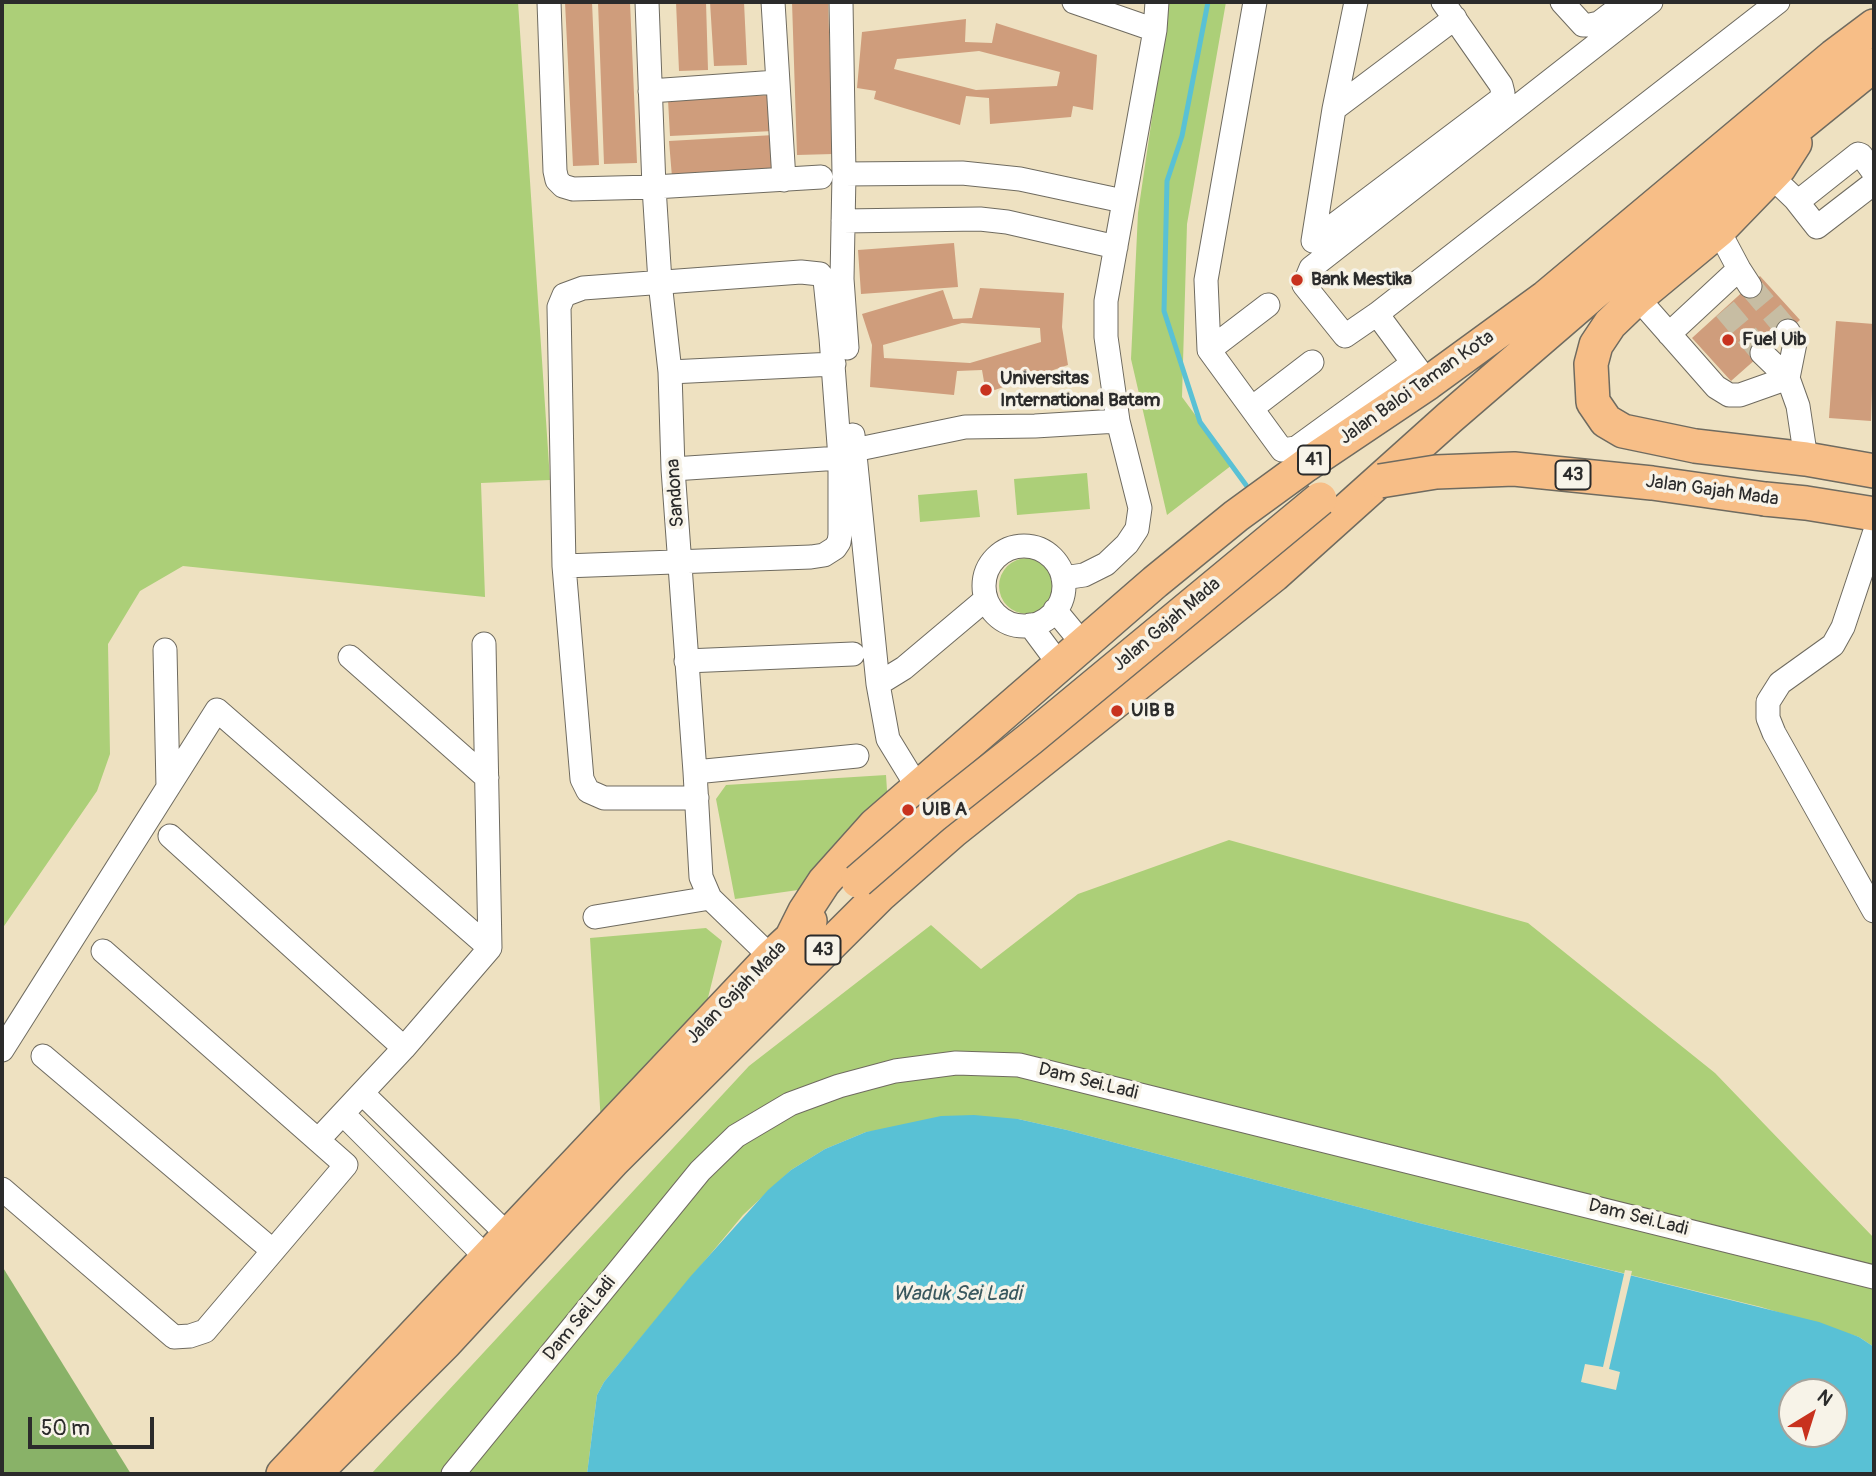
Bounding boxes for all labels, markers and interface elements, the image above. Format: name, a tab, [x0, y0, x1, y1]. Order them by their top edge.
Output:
place label: Bank Mestika	[1311, 269, 1412, 291]
marker: Bank Mestika	[1289, 272, 1305, 288]
street label: Jalan Baloi Taman Kota	[1335, 326, 1499, 450]
place label: Fuel Uib	[1742, 329, 1806, 351]
marker: Fuel Uib	[1720, 332, 1736, 348]
place label: Universitas International Batam	[1000, 368, 1160, 412]
marker: Universitas International Batam	[978, 382, 994, 398]
road number: 41	[1298, 446, 1330, 474]
street label: Sandona	[662, 458, 690, 528]
road number: 43	[1556, 461, 1590, 490]
street label: Jalan Gajah Mada	[1644, 470, 1780, 512]
street label: Jalan Gajah Mada	[1108, 573, 1226, 677]
place label: UIB B	[1131, 700, 1175, 722]
marker: UIB B	[1109, 703, 1125, 719]
place label: UIB A	[922, 799, 967, 821]
marker: UIB A	[900, 802, 916, 818]
road number: 43	[806, 936, 840, 965]
street label: Jalan Gajah Mada	[682, 937, 792, 1049]
street label: Dam Sei.Ladi	[1036, 1059, 1140, 1105]
street label: Dam Sei.Ladi	[1586, 1195, 1690, 1241]
street label: Dam Sei.Ladi	[539, 1272, 621, 1366]
water label: Waduk Sei Ladi	[893, 1282, 1021, 1308]
north arrow	[1778, 1378, 1848, 1448]
text: N	[1812, 1385, 1837, 1411]
scale bar	[32, 1402, 158, 1446]
text: 50 m	[41, 1415, 90, 1442]

